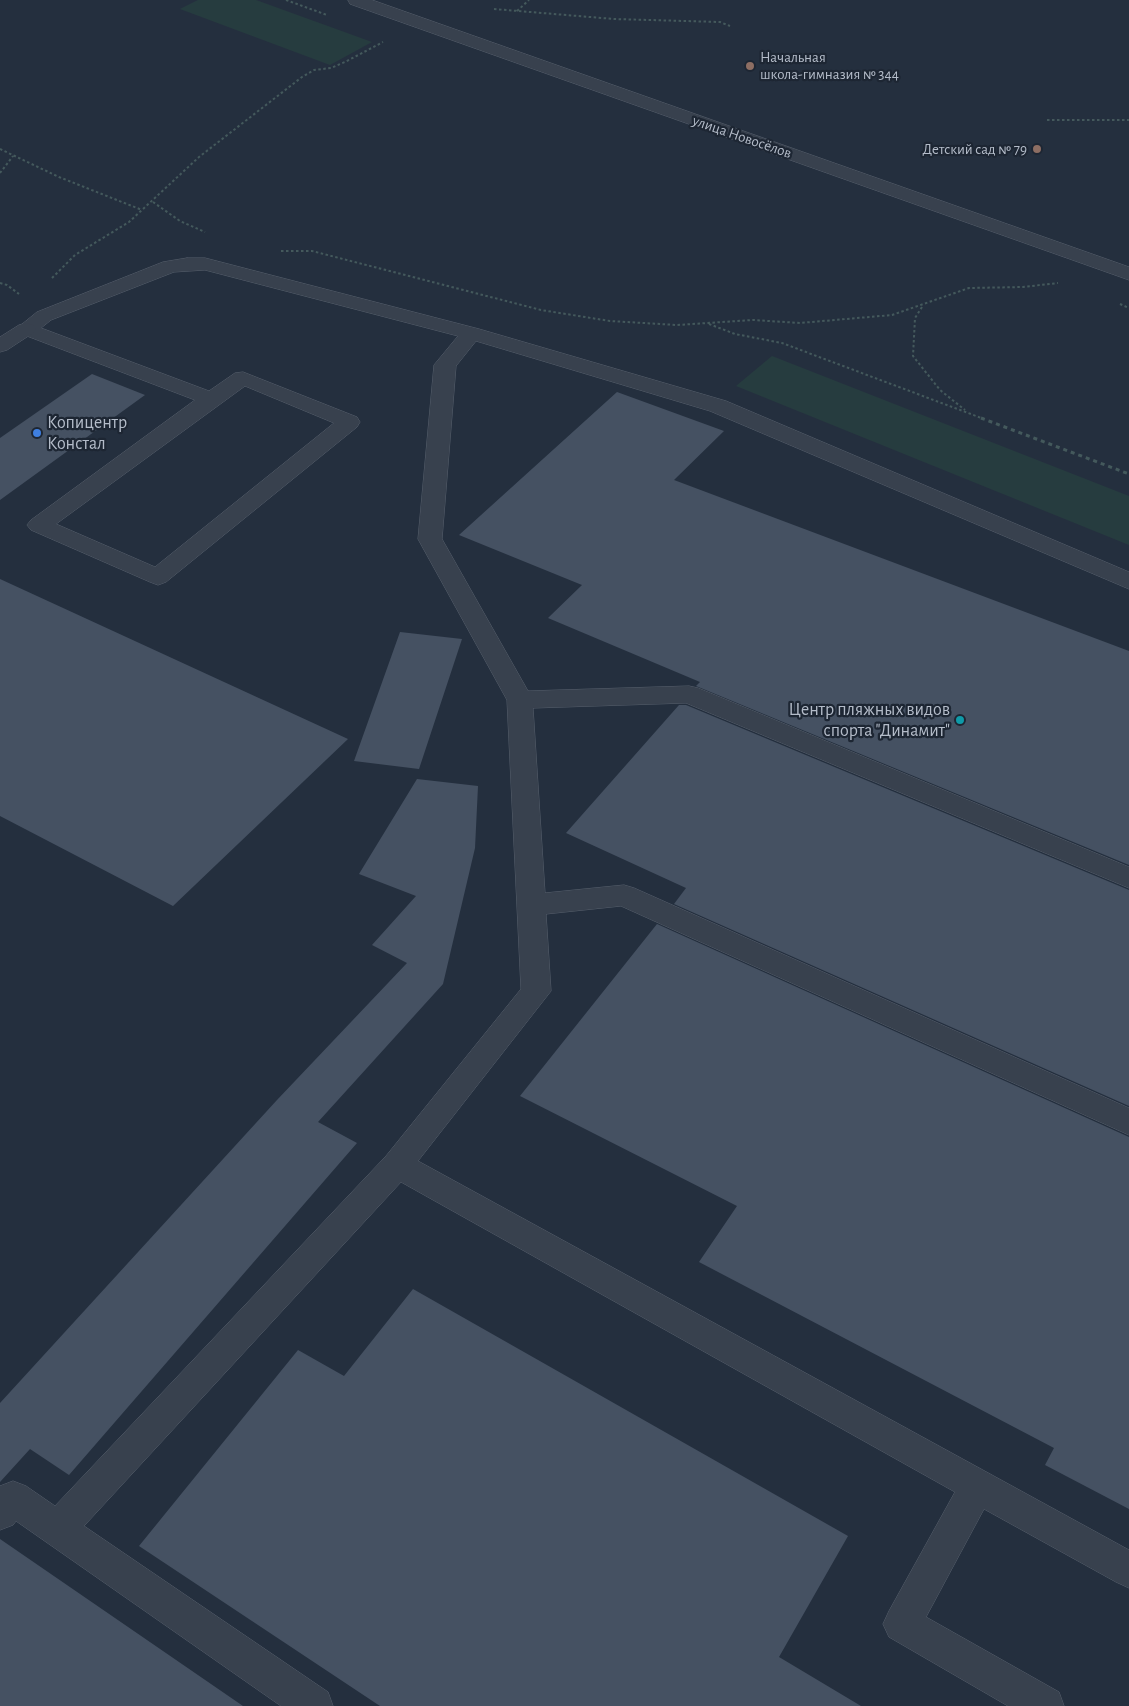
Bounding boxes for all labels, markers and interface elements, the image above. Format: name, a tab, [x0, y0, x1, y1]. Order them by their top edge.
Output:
place label: Начальная школа-гимназия № 344	[760, 48, 899, 83]
marker: Начальная школа-гимназия № 344	[744, 60, 756, 72]
street label: улица Новосёлов	[690, 112, 794, 162]
place label: Детский сад № 79	[922, 140, 1027, 158]
marker: Детский сад № 79	[1031, 143, 1043, 155]
place label: Копицентр Констал	[47, 412, 127, 454]
marker: Копицентр Констал	[31, 427, 43, 439]
place label: Центр пляжных видов спорта "Динамит"	[788, 699, 950, 742]
marker: Центр пляжных видов спорта "Динамит"	[954, 714, 966, 726]

